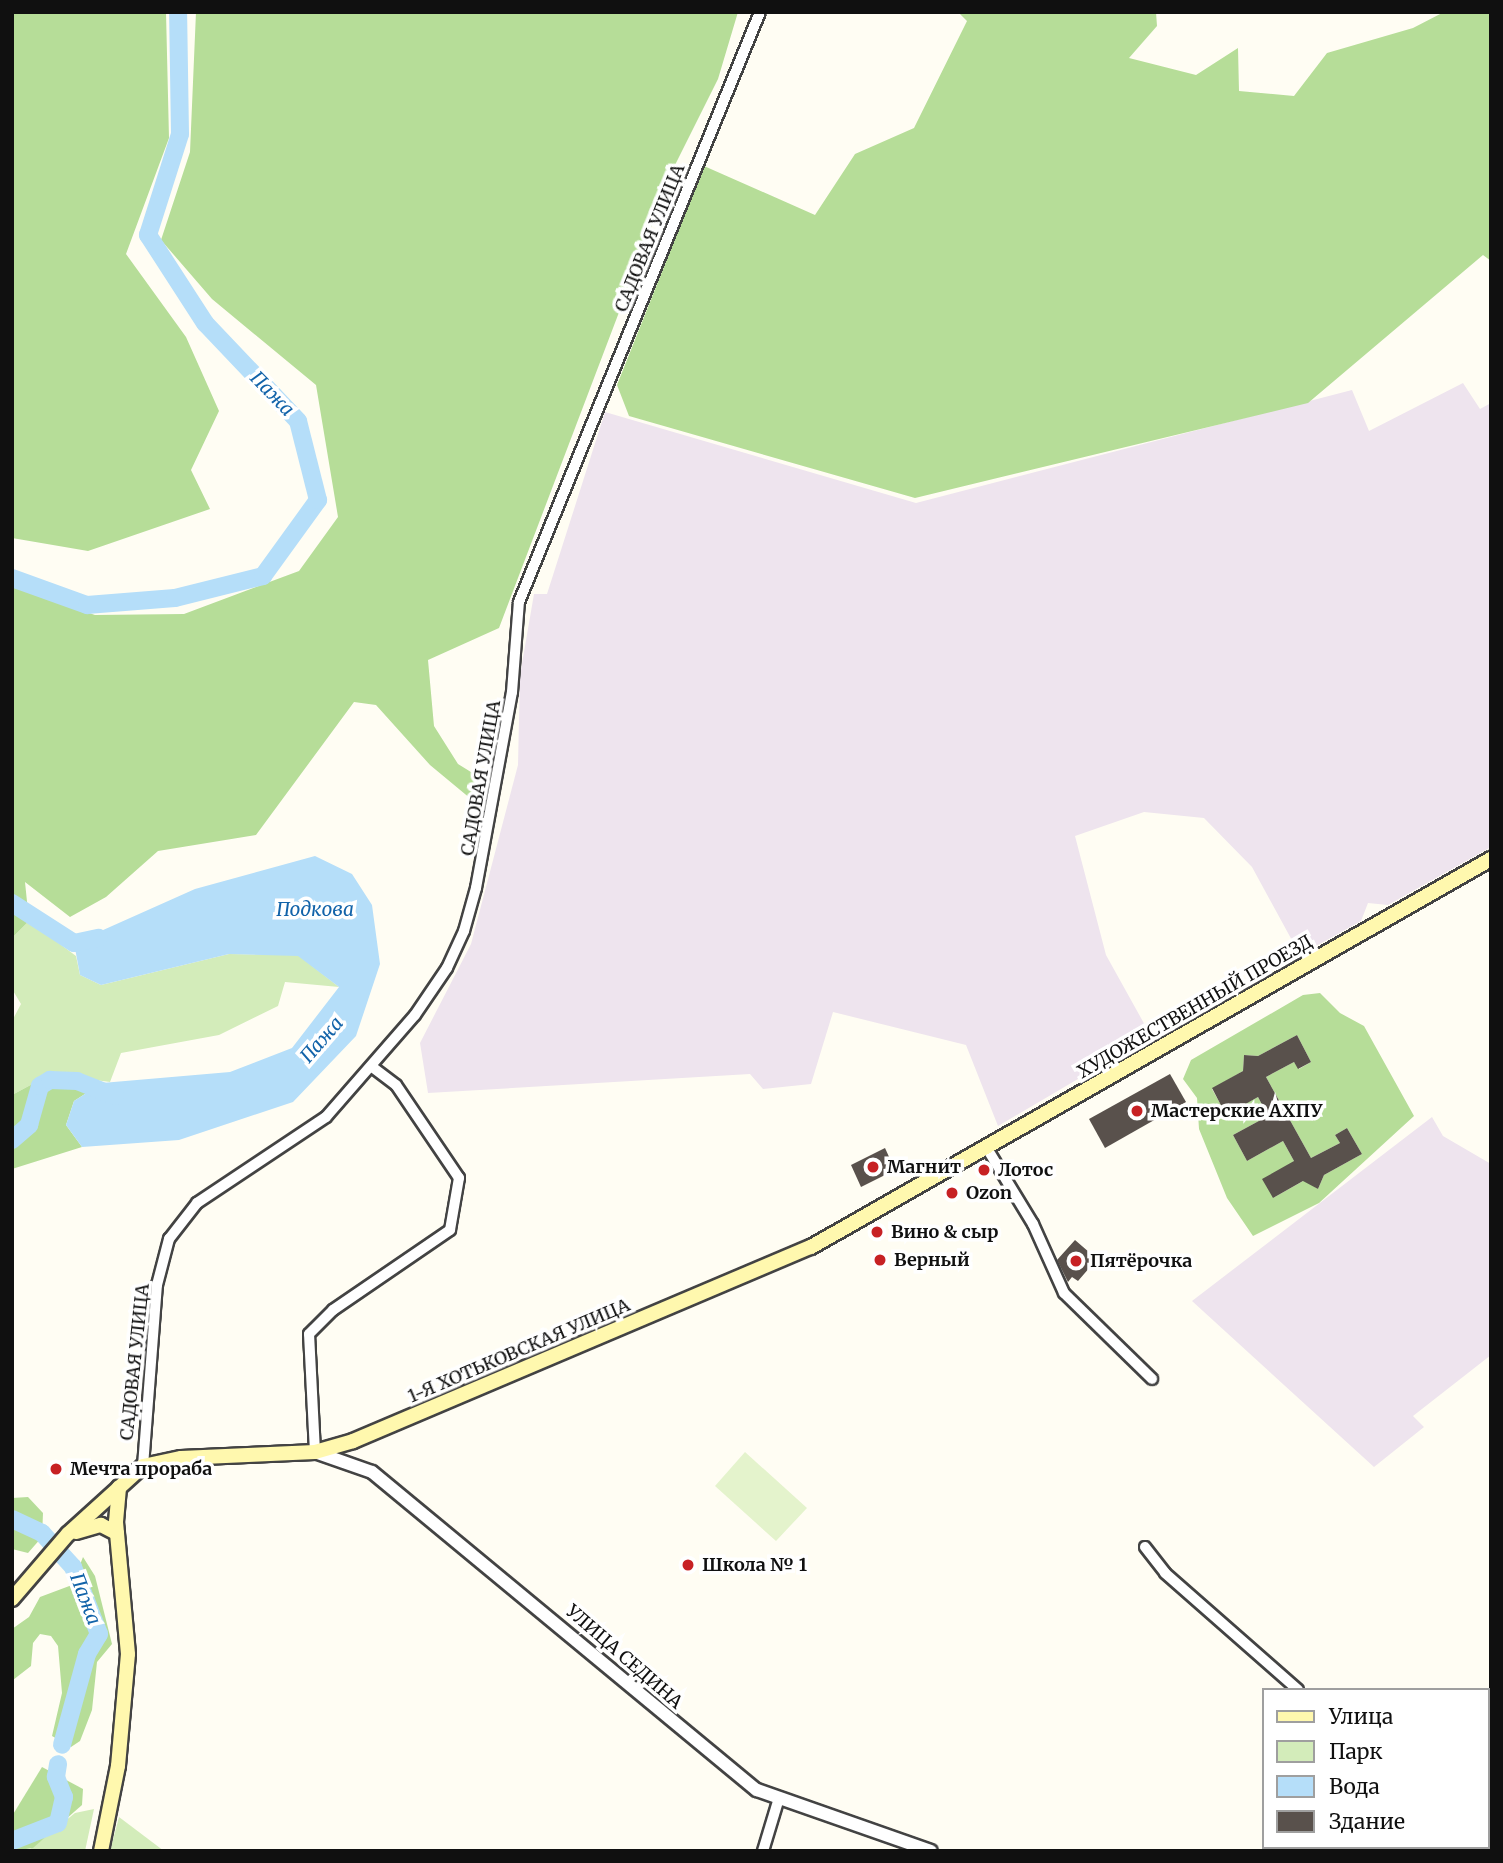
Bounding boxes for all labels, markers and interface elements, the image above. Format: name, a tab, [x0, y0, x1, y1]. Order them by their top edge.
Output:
street label: САДОВАЯ УЛИЦА	[610, 161, 690, 315]
water label: Пажа	[245, 367, 299, 421]
street label: САДОВАЯ УЛИЦА	[457, 699, 505, 857]
water label: Подкова	[276, 899, 354, 921]
street label: ХУДОЖЕСТВЕННЫЙ ПРОЕЗД	[1074, 931, 1316, 1083]
water label: Пажа	[296, 1012, 348, 1068]
place label: Мастерские АХПУ	[1151, 1100, 1322, 1122]
marker: Мастерские АХПУ	[1129, 1103, 1145, 1119]
place label: Магнит	[887, 1156, 961, 1178]
marker: Магнит	[865, 1159, 881, 1175]
place label: Лотос	[998, 1159, 1053, 1181]
marker: Лотос	[976, 1162, 992, 1178]
place label: Ozon	[966, 1182, 1012, 1204]
marker: Ozon	[944, 1185, 960, 1201]
place label: Вино & сыр	[891, 1221, 999, 1243]
marker: Вино & сыр	[869, 1224, 885, 1240]
place label: Верный	[894, 1249, 970, 1271]
place label: Пятёрочка	[1090, 1250, 1192, 1272]
marker: Верный	[872, 1252, 888, 1268]
marker: Пятёрочка	[1068, 1253, 1084, 1269]
street label: САДОВАЯ УЛИЦА	[116, 1283, 154, 1441]
street label: 1-Я ХОТЬКОВСКАЯ УЛИЦА	[405, 1294, 633, 1408]
place label: Мечта прораба	[70, 1458, 212, 1480]
marker: Мечта прораба	[48, 1461, 64, 1477]
place label: Школа № 1	[702, 1554, 807, 1576]
marker: Школа № 1	[680, 1557, 696, 1573]
water label: Пажа	[65, 1570, 105, 1628]
street label: УЛИЦА СЕДИНА	[561, 1600, 687, 1714]
legend	[1262, 1688, 1489, 1849]
text: Улица	[1329, 1703, 1393, 1730]
text: Парк	[1329, 1738, 1383, 1765]
text: Вода	[1329, 1773, 1380, 1800]
text: Здание	[1329, 1808, 1405, 1835]

